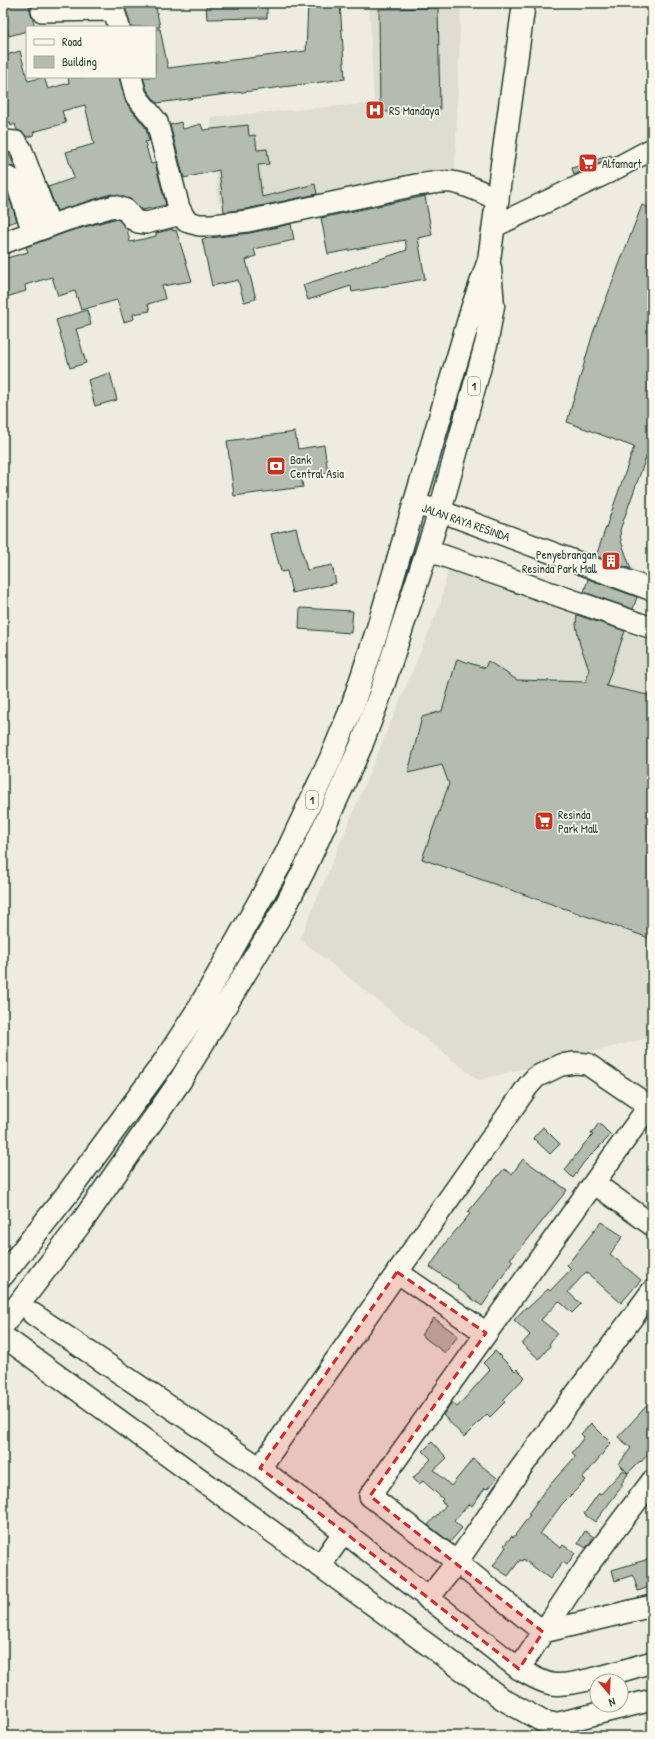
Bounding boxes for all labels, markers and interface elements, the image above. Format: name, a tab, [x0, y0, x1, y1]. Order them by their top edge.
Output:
legend	[26, 26, 156, 78]
text: Road	[62, 33, 82, 50]
text: Building	[62, 53, 97, 70]
hospital icon: RS Mandaya	[364, 99, 386, 121]
place label: RS Mandaya	[389, 102, 439, 119]
supermarket icon: Alfamart	[577, 152, 599, 174]
place label: Alfamart	[602, 155, 643, 172]
road number: 1	[468, 377, 480, 395]
place label: Bank Central Asia	[290, 451, 344, 482]
bank icon: Bank Central Asia	[265, 455, 287, 477]
street label: JALAN RAYA RESINDA	[420, 499, 512, 545]
place label: Penyebrangan Resinda Park Mall	[522, 546, 598, 577]
building icon: Penyebrangan Resinda Park Mall	[600, 550, 622, 572]
road number: 1	[306, 791, 318, 809]
place label: Resinda Park Mall	[558, 806, 599, 837]
supermarket icon: Resinda Park Mall	[533, 810, 555, 832]
north arrow	[589, 1673, 629, 1713]
text: N	[607, 1695, 617, 1710]

